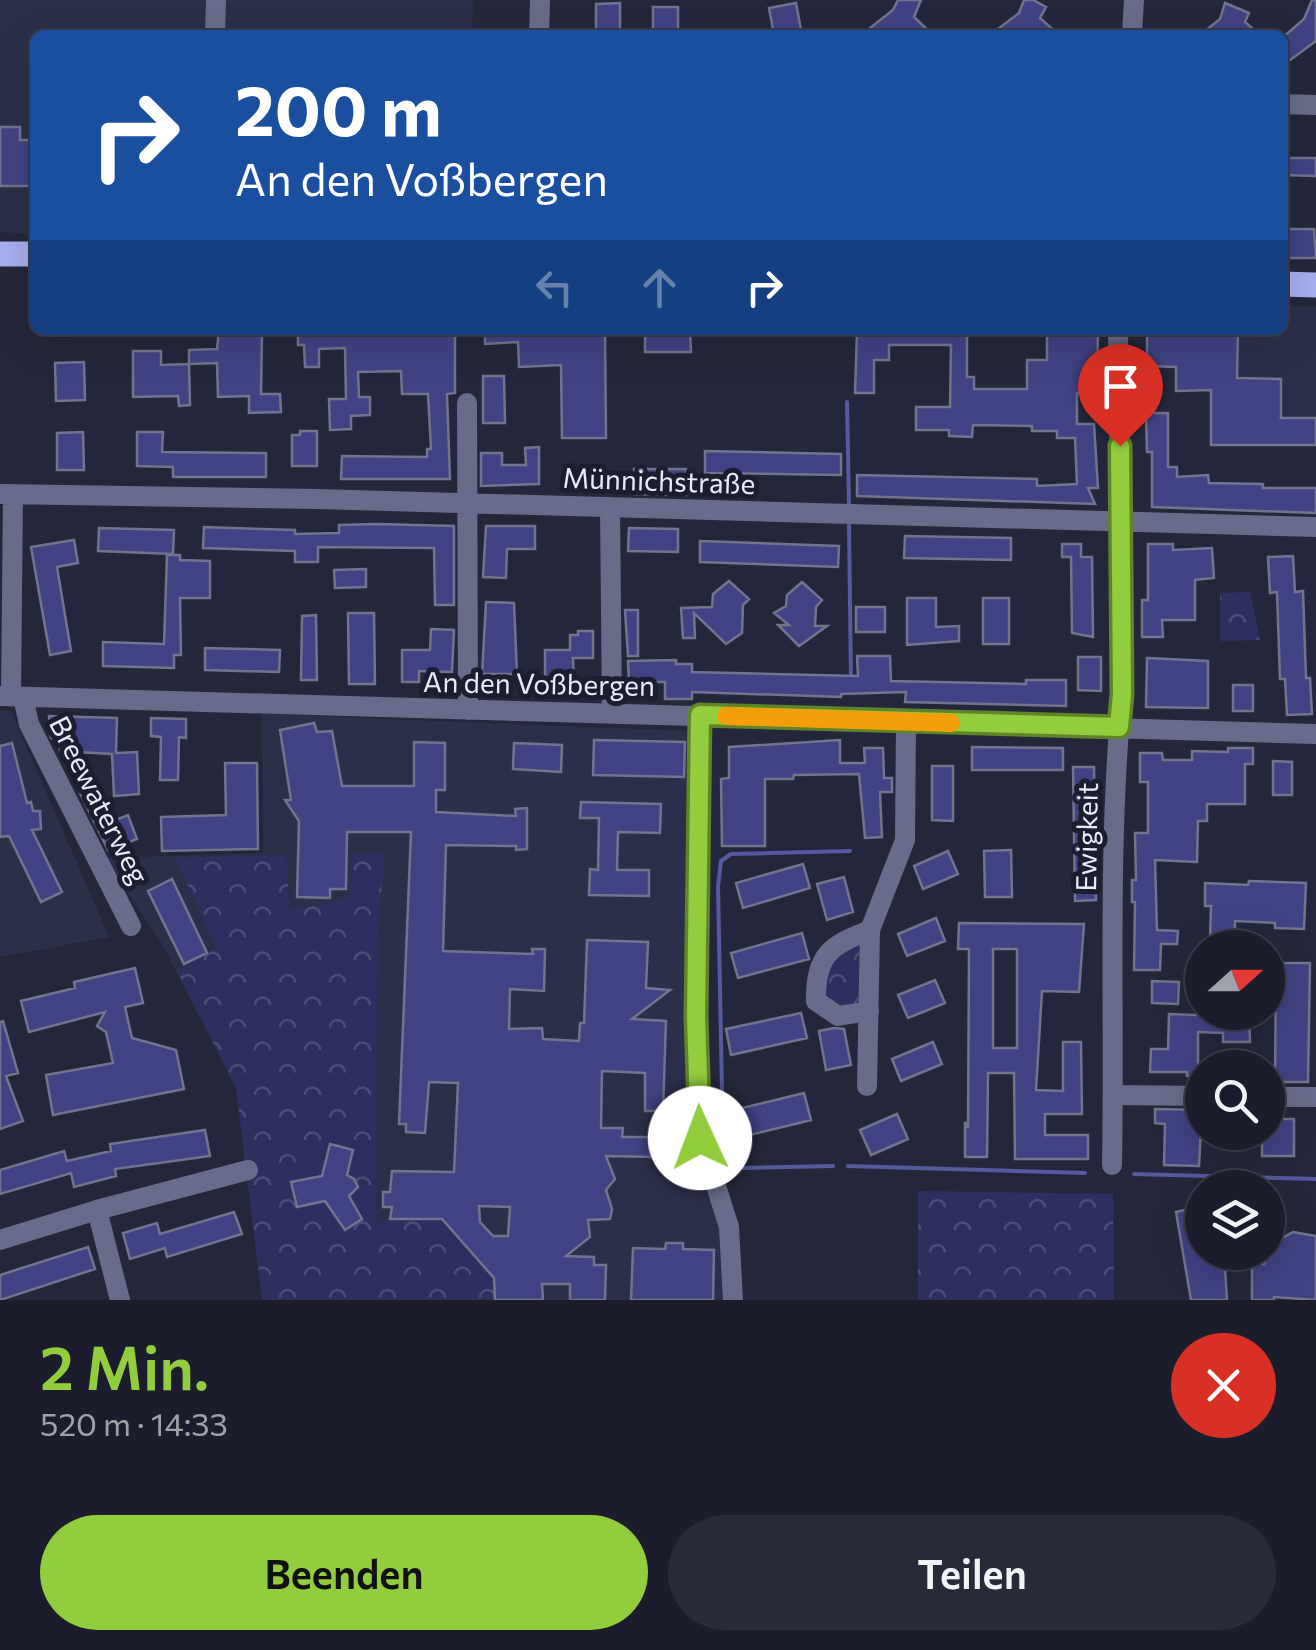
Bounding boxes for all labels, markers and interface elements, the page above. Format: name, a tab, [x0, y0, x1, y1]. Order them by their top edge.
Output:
text: 200 m	[235, 65, 442, 150]
icon: right	[70, 70, 200, 200]
text: An den Voßbergen	[235, 150, 608, 205]
icon: left	[527, 260, 582, 315]
icon: ahead	[632, 260, 687, 315]
icon: right	[737, 260, 792, 315]
pin	[1078, 344, 1163, 447]
icon: arrive	[1093, 359, 1148, 414]
street label: Münnichstraße	[562, 460, 756, 500]
street label: An den Voßbergen	[423, 664, 655, 702]
street label: Breewaterweg	[43, 710, 157, 889]
street label: Ewigkeit	[1068, 782, 1104, 892]
north arrow	[1185, 930, 1285, 1030]
map controls	[1185, 930, 1285, 1270]
button: search	[1185, 1050, 1285, 1150]
position arrow	[648, 1086, 752, 1190]
button: layers	[1185, 1170, 1285, 1270]
text: 2 Min.	[40, 1329, 209, 1402]
button: close	[1171, 1333, 1276, 1438]
text: 520 m · 14:33	[40, 1403, 228, 1443]
button: Beenden	[40, 1515, 648, 1630]
button: Teilen	[668, 1515, 1276, 1630]

